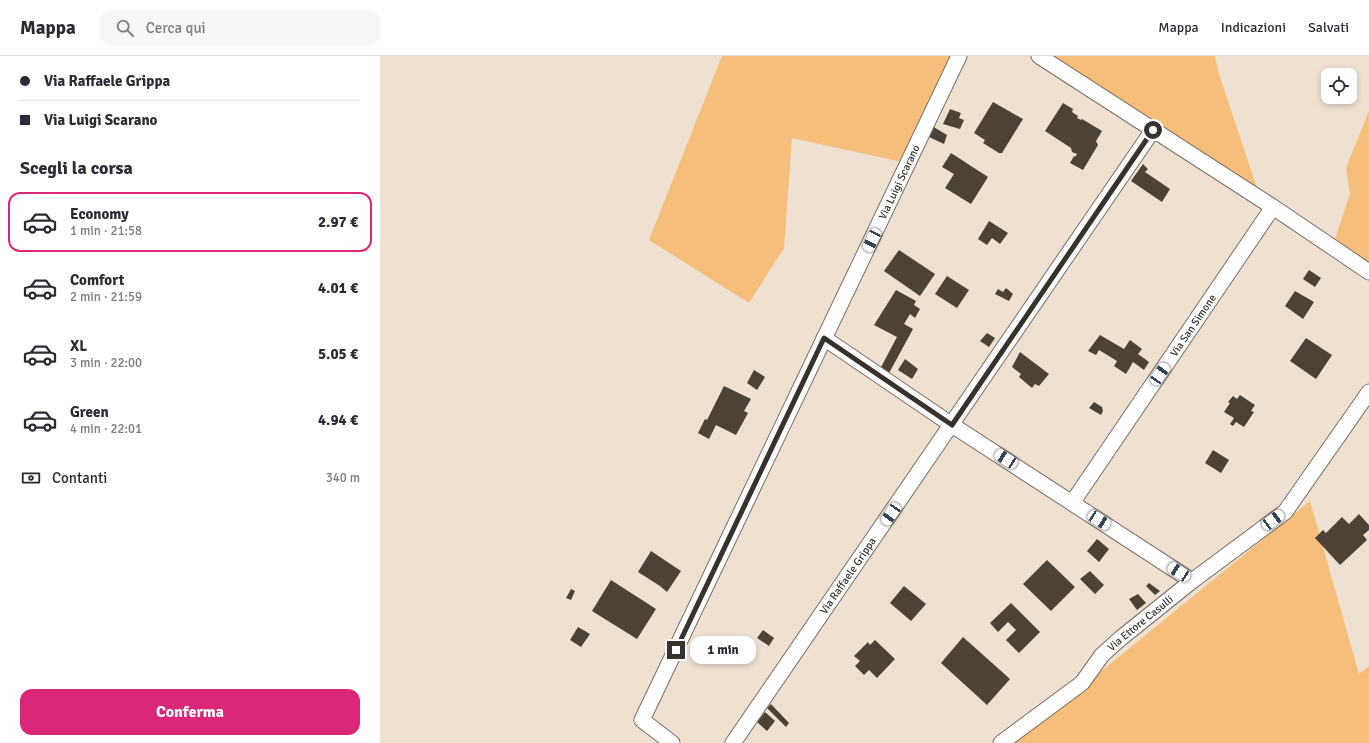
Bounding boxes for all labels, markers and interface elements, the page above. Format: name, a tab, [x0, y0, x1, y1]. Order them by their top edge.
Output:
search box	[100, 10, 380, 46]
text: Mappa	[20, 16, 76, 40]
icon: search	[114, 17, 136, 39]
text: Cerca qui	[146, 19, 206, 37]
text: Mappa	[1158, 19, 1199, 36]
text: Indicazioni	[1221, 19, 1286, 36]
text: Salvati	[1308, 19, 1349, 36]
map controls	[1321, 68, 1357, 104]
button: locate	[1321, 68, 1357, 104]
text: Via Raffaele Grippa	[44, 72, 170, 90]
text: Via Luigi Scarano	[44, 111, 157, 129]
route start	[1144, 121, 1162, 139]
street label: Via Luigi Scarano	[876, 143, 923, 222]
text: Scegli la corsa	[20, 157, 133, 179]
icon: car	[22, 204, 58, 240]
text: Economy	[70, 205, 129, 223]
text: 2.97 €	[318, 213, 358, 231]
text: 1 min · 21:58	[70, 223, 142, 239]
car	[861, 227, 883, 253]
icon: car	[22, 270, 58, 306]
text: Comfort	[70, 271, 124, 289]
text: 4.01 €	[318, 279, 358, 297]
text: 2 min · 21:59	[70, 289, 142, 305]
street label: Via San Simone	[1167, 292, 1219, 359]
icon: car	[22, 336, 58, 372]
text: XL	[70, 337, 87, 355]
text: 5.05 €	[318, 345, 358, 363]
text: 3 min · 22:00	[70, 355, 142, 371]
car	[1148, 361, 1172, 387]
icon: car	[22, 402, 58, 438]
text: Green	[70, 403, 109, 421]
text: 4.94 €	[318, 411, 358, 429]
text: 4 min · 22:01	[70, 421, 142, 437]
car	[993, 447, 1019, 471]
icon: cash	[20, 467, 42, 489]
text: Contanti	[52, 469, 107, 487]
text: 340 m	[326, 470, 360, 486]
car	[879, 501, 903, 527]
car	[1086, 508, 1112, 532]
car	[1260, 508, 1286, 532]
street label: Via Raffaele Grippa	[817, 535, 879, 617]
car	[1166, 560, 1192, 584]
street label: Via Ettore Casulli	[1105, 593, 1176, 654]
callout: 1 min	[690, 636, 756, 664]
route end	[667, 641, 685, 659]
text: 1 min	[707, 642, 739, 658]
button: Conferma	[20, 689, 360, 735]

